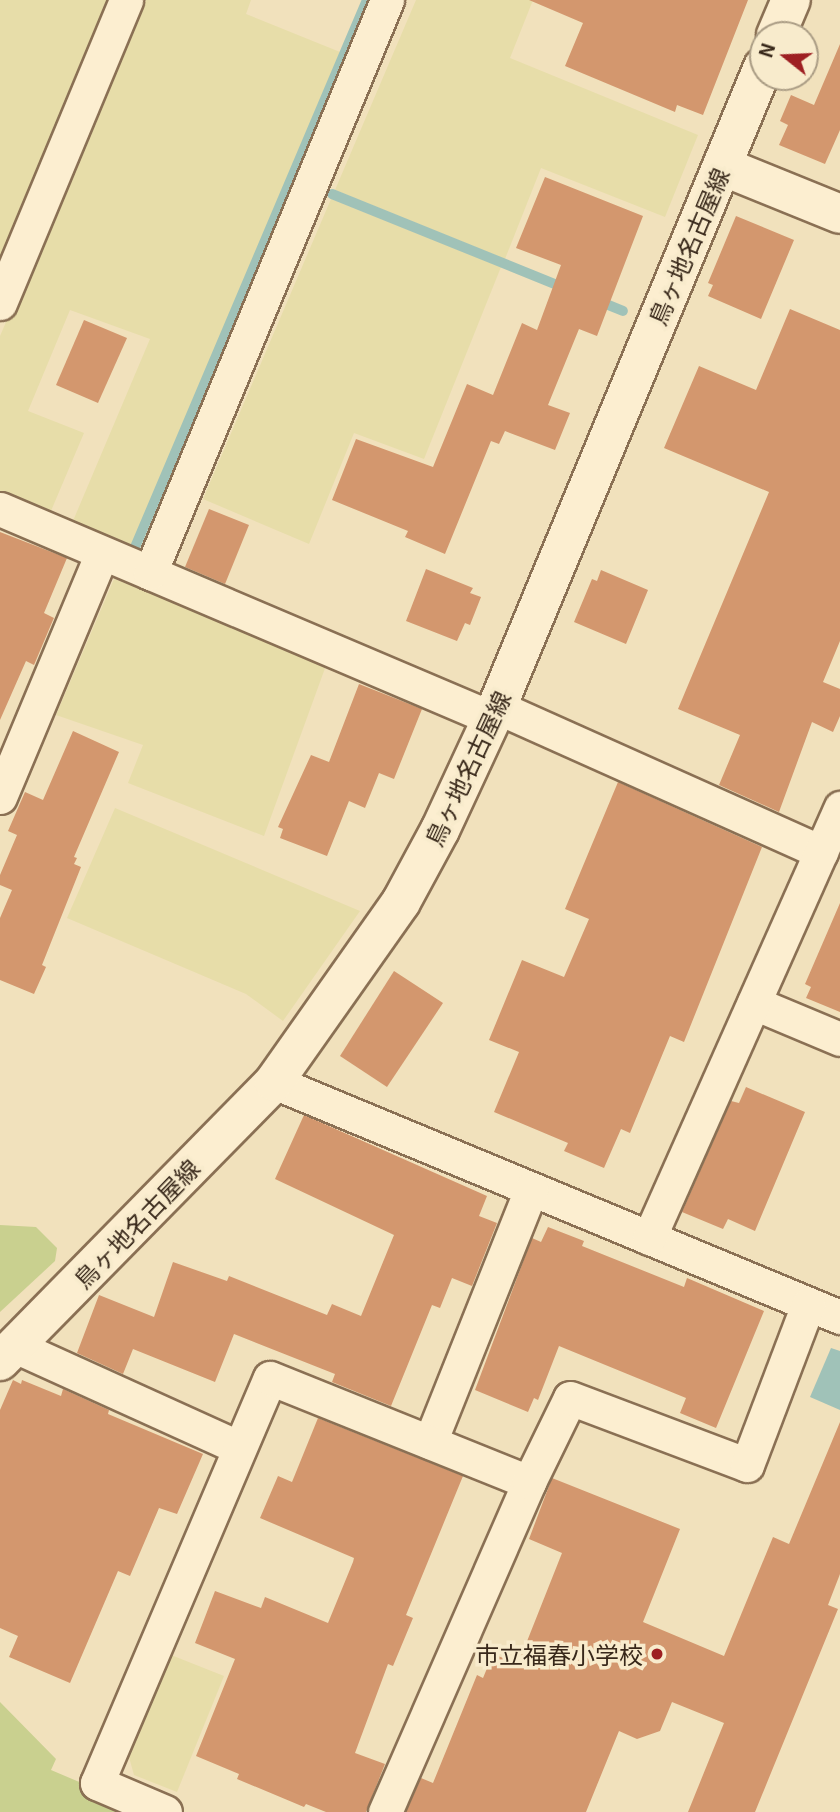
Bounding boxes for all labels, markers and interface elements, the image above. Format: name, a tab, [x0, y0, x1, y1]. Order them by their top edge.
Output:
north arrow	[749, 21, 819, 91]
text: N	[750, 39, 780, 61]
street label: 鳥ヶ地名古屋線	[642, 163, 734, 329]
street label: 鳥ヶ地名古屋線	[418, 686, 516, 850]
street label: 鳥ヶ地名古屋線	[67, 1153, 205, 1293]
place label: 市立福春小学校	[475, 1640, 643, 1668]
marker: 市立福春小学校	[649, 1646, 665, 1662]

